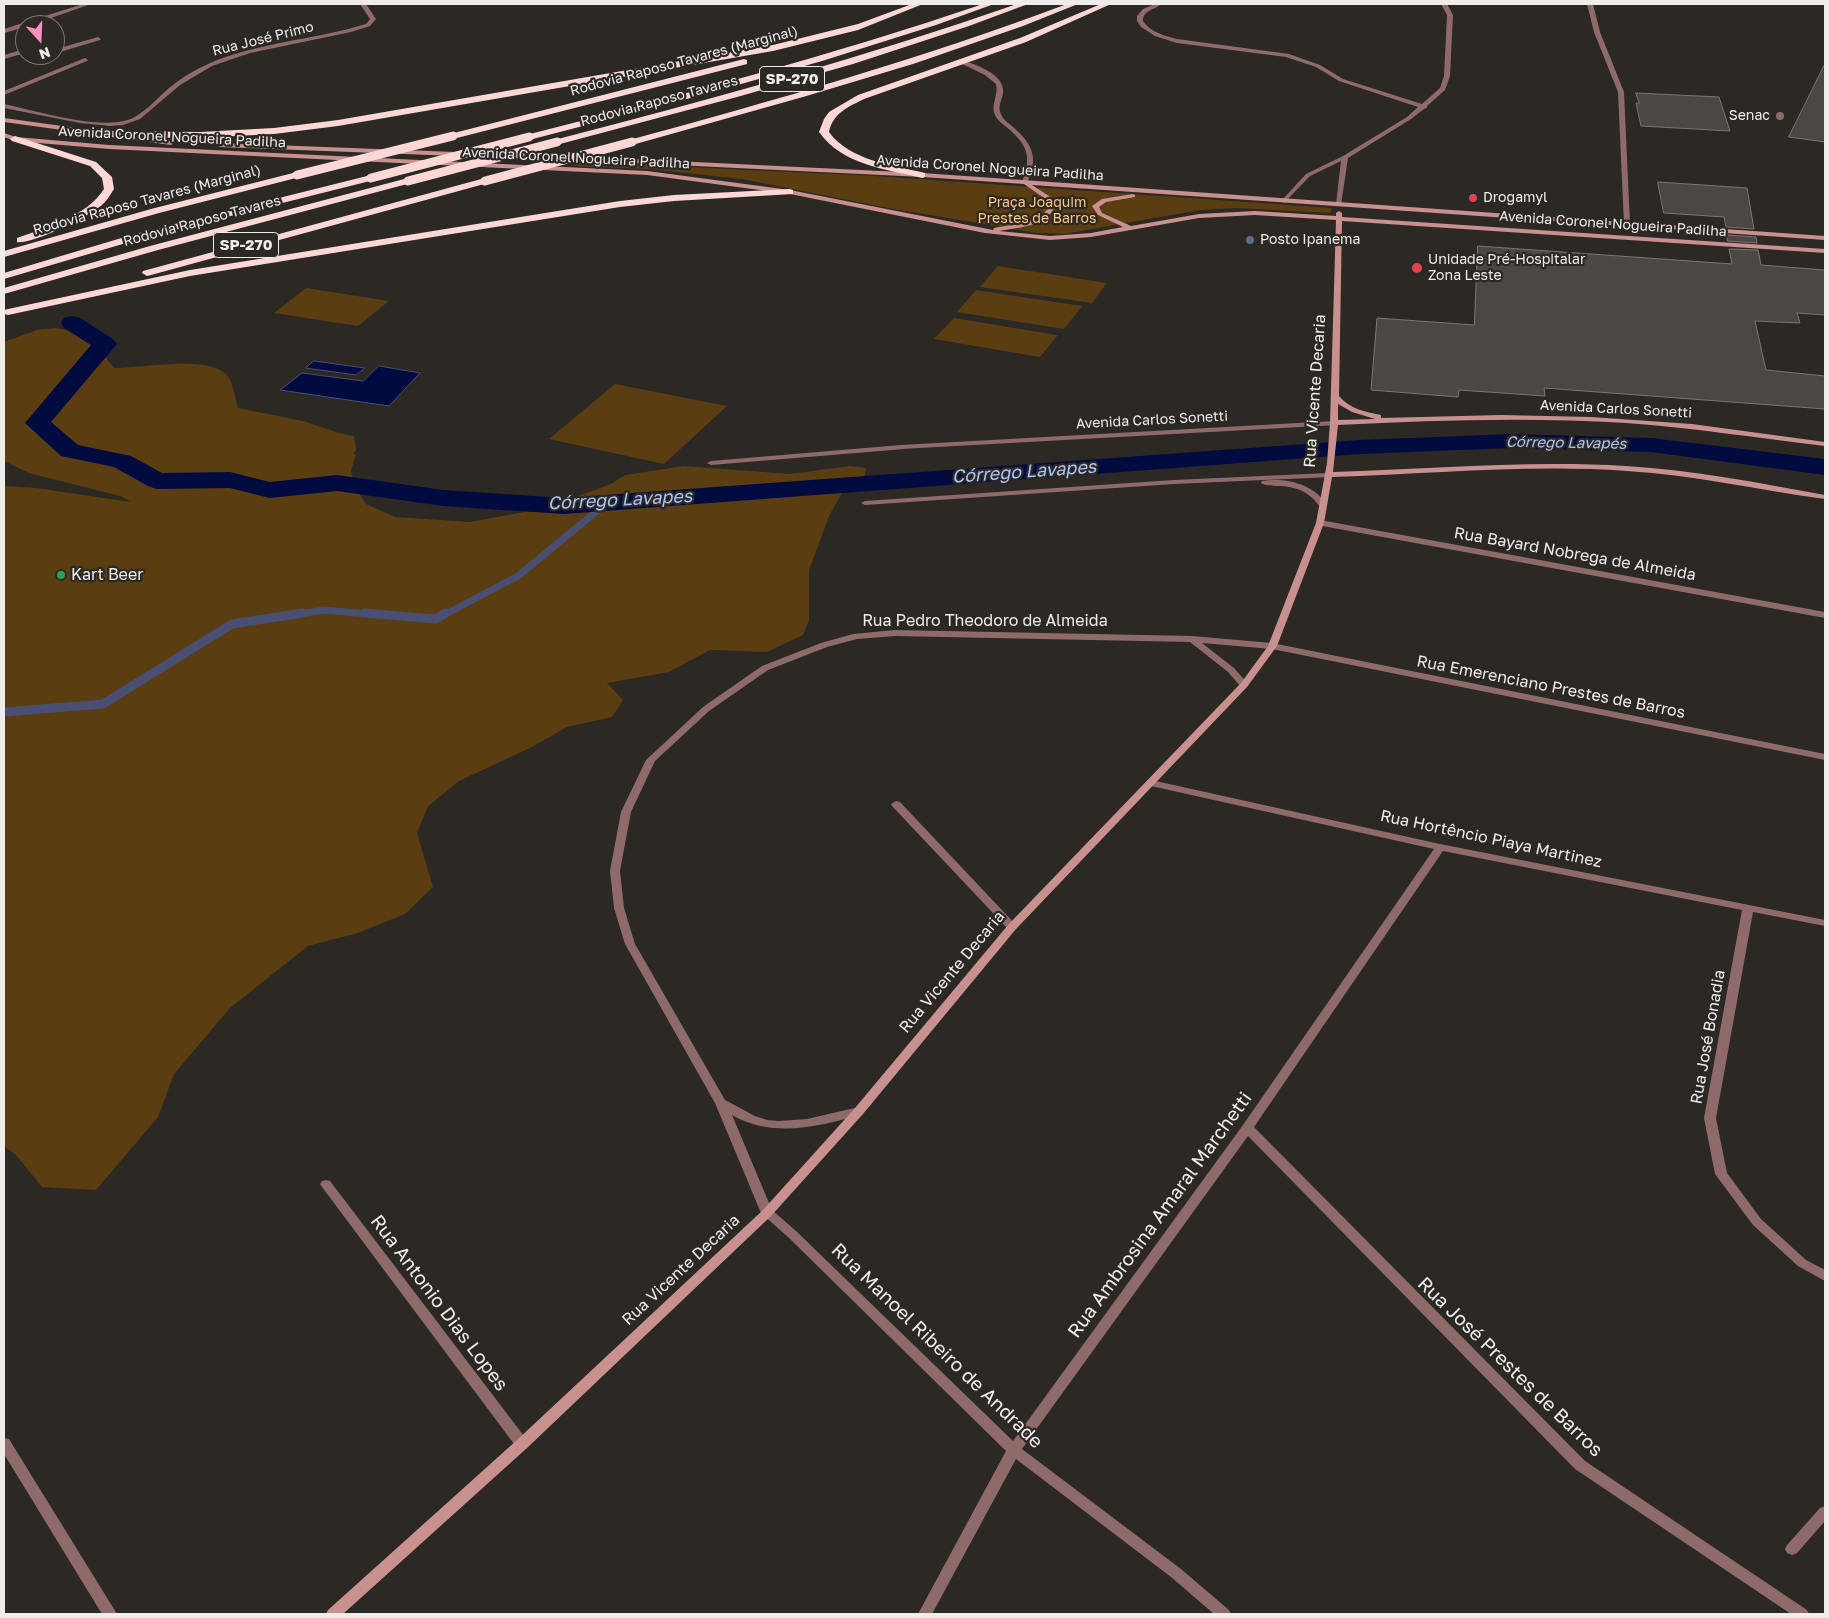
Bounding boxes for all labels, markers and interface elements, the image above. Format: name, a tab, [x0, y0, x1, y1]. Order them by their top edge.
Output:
north arrow	[15, 15, 65, 65]
street label: Rua José Primo	[211, 18, 315, 60]
street label: Rodovia Raposo Tavares (Marginal)	[568, 22, 800, 100]
text: N	[37, 44, 53, 63]
road number: SP-270	[760, 66, 824, 92]
street label: Rodovia Raposo Tavares	[578, 72, 740, 130]
place label: Senac	[1729, 108, 1770, 124]
marker: Senac	[1774, 110, 1786, 122]
street label: Avenida Coronel Nogueira Padilha	[58, 123, 286, 151]
street label: Avenida Coronel Nogueira Padilha	[462, 144, 690, 172]
street label: Avenida Coronel Nogueira Padilha	[876, 152, 1104, 184]
street label: Rodovia Raposo Tavares (Marginal)	[31, 161, 263, 239]
place label: Drogamyl	[1483, 190, 1547, 206]
street label: Rodovia Raposo Tavares	[121, 192, 283, 250]
marker: Drogamyl	[1467, 192, 1479, 204]
park label: Praça Joaquim Prestes de Barros	[978, 195, 1096, 228]
street label: Avenida Coronel Nogueira Padilha	[1499, 208, 1727, 240]
road number: SP-270	[214, 232, 278, 258]
place label: Posto Ipanema	[1260, 232, 1360, 248]
marker: Posto Ipanema	[1244, 234, 1256, 246]
place label: Unidade Pré-Hospitalar Zona Leste	[1428, 252, 1585, 284]
marker: Unidade Pré-Hospitalar Zona Leste	[1410, 261, 1424, 275]
street label: Rua Vicente Decaria	[1300, 314, 1330, 468]
street label: Avenida Carlos Sonetti	[1540, 397, 1692, 421]
street label: Avenida Carlos Sonetti	[1076, 408, 1228, 432]
water label: Córrego Lavapés	[1506, 433, 1626, 453]
water label: Córrego Lavapes	[951, 456, 1097, 488]
water label: Córrego Lavapes	[547, 485, 693, 515]
street label: Rua Bayard Nobrega de Almeida	[1453, 523, 1697, 585]
place label: Kart Beer	[71, 565, 143, 585]
marker: Kart Beer	[55, 569, 67, 581]
street label: Rua Pedro Theodoro de Almeida	[862, 611, 1108, 631]
street label: Rua Emerenciano Prestes de Barros	[1415, 652, 1687, 722]
street label: Rua Hortêncio Piaya Martinez	[1378, 806, 1604, 872]
street label: Rua Vicente Decaria	[895, 907, 1009, 1037]
street label: Rua José Bonadia	[1687, 968, 1729, 1106]
street label: Rua Ambrosina Amaral Marchetti	[1063, 1088, 1257, 1342]
street label: Rua Antonio Dias Lopes	[365, 1211, 513, 1395]
street label: Rua Vicente Decaria	[618, 1211, 744, 1329]
street label: Rua Manoel Ribeiro de Andrade	[827, 1239, 1047, 1453]
street label: Rua José Prestes de Barros	[1413, 1272, 1607, 1462]

